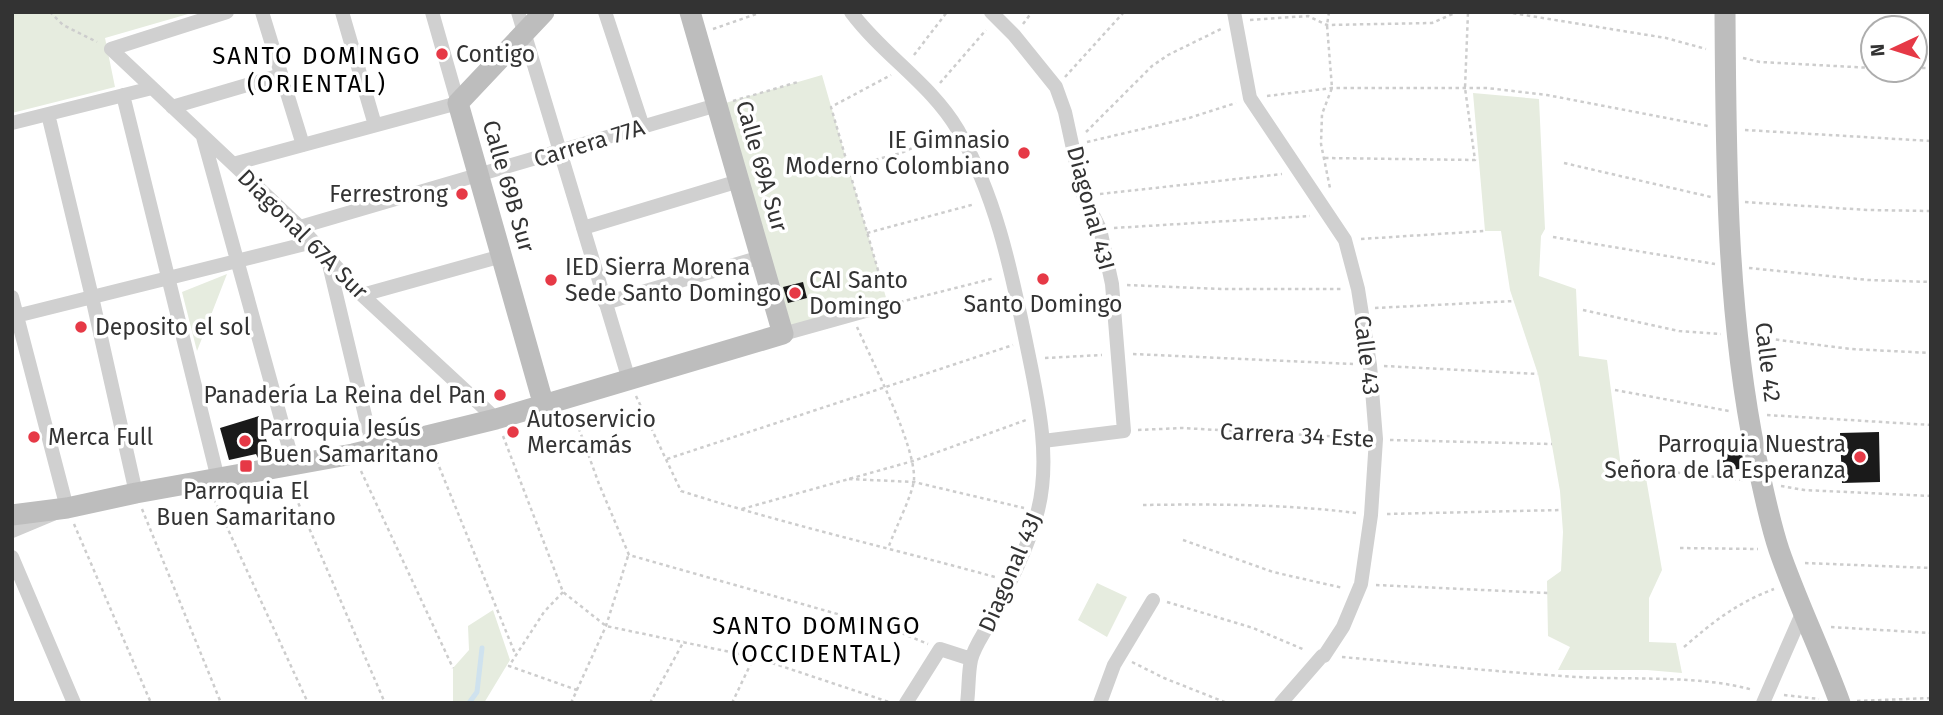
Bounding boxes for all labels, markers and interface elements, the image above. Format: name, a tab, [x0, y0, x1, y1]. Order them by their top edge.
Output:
north arrow	[1859, 14, 1929, 84]
place label: Contigo	[456, 40, 535, 68]
district label: SANTO DOMINGO (ORIENTAL)	[212, 42, 422, 98]
text: N	[1866, 43, 1889, 57]
marker: Contigo	[434, 46, 450, 62]
street label: Calle 69A Sur	[730, 97, 794, 235]
street label: Carrera 77A	[530, 113, 649, 173]
street label: Calle 69B Sur	[477, 117, 541, 255]
place label: IE Gimnasio Moderno Colombiano	[785, 126, 1010, 180]
street label: Diagonal 43I	[1061, 143, 1121, 273]
marker: IE Gimnasio Moderno Colombiano	[1016, 145, 1032, 161]
street label: Diagonal 67A Sur	[232, 163, 374, 305]
place label: Ferrestrong	[329, 180, 448, 208]
marker: Ferrestrong	[454, 186, 470, 202]
place label: IED Sierra Morena Sede Santo Domingo	[565, 253, 781, 307]
place label: CAI Santo Domingo	[809, 266, 908, 320]
marker: Santo Domingo	[1035, 271, 1051, 287]
marker: IED Sierra Morena Sede Santo Domingo	[543, 272, 559, 288]
marker: CAI Santo Domingo	[787, 285, 803, 301]
place label: Santo Domingo	[964, 290, 1122, 318]
place label: Deposito el sol	[95, 313, 251, 341]
street label: Calle 43	[1348, 313, 1386, 397]
marker: Deposito el sol	[73, 319, 89, 335]
street label: Calle 42	[1749, 321, 1787, 403]
place label: Panadería La Reina del Pan	[203, 381, 486, 409]
marker: Panadería La Reina del Pan	[492, 387, 508, 403]
place label: Autoservicio Mercamás	[527, 405, 656, 459]
place label: Parroquia Jesús Buen Samaritano	[259, 414, 439, 468]
street label: Carrera 34 Este	[1219, 417, 1375, 453]
place label: Merca Full	[48, 423, 154, 451]
marker: Autoservicio Mercamás	[505, 424, 521, 440]
marker: Merca Full	[26, 429, 42, 445]
place label: Parroquia Nuestra Señora de la Esperanza	[1604, 430, 1846, 484]
marker: Parroquia Jesús Buen Samaritano	[237, 433, 253, 449]
marker: Parroquia Nuestra Señora de la Esperanza	[1852, 449, 1868, 465]
marker: Parroquia El Buen Samaritano	[238, 458, 254, 474]
place label: Parroquia El Buen Samaritano	[156, 477, 336, 531]
street label: Diagonal 43J	[972, 508, 1048, 636]
district label: SANTO DOMINGO (OCCIDENTAL)	[712, 612, 922, 668]

